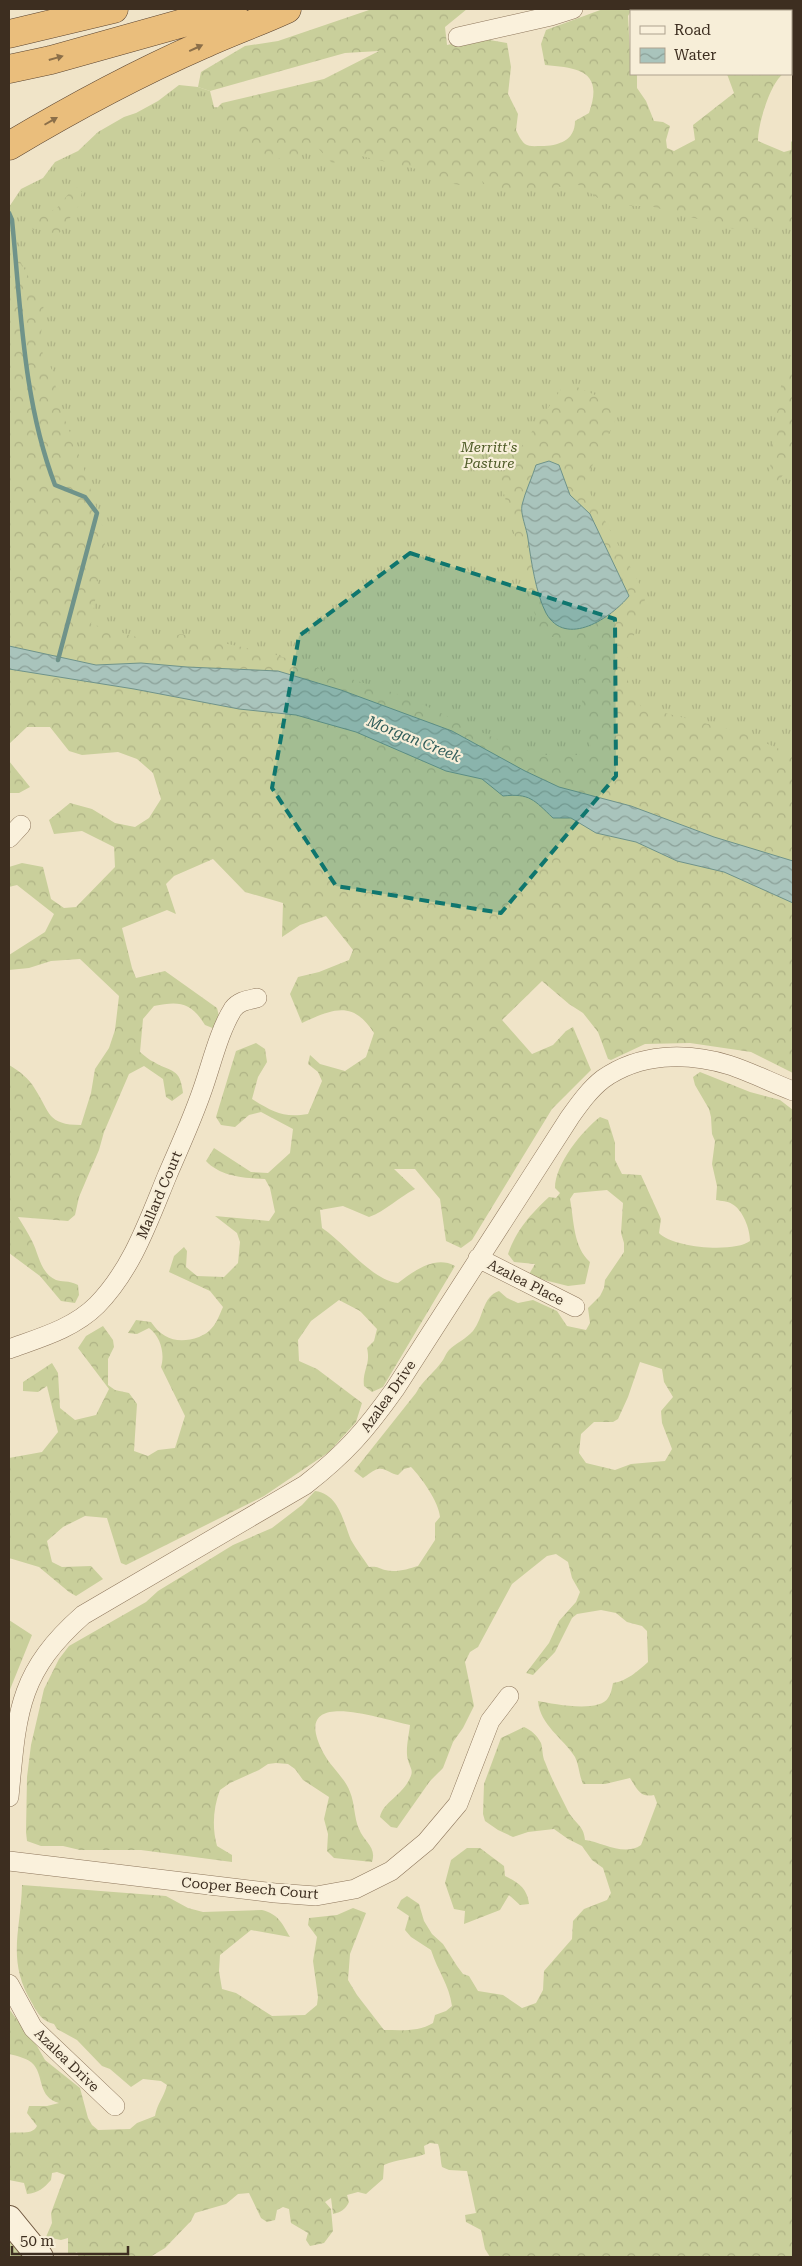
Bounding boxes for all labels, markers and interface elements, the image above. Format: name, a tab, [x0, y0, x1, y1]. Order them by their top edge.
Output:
legend	[630, 10, 792, 75]
text: Road	[674, 21, 711, 39]
one-way arrow	[188, 44, 203, 52]
text: Water	[674, 46, 716, 64]
one-way arrow	[49, 54, 64, 62]
one-way arrow	[44, 117, 57, 126]
park label: Merritt's Pasture	[460, 439, 518, 471]
water label: Morgan Creek	[364, 712, 464, 766]
street label: Mallard Court	[133, 1149, 185, 1241]
street label: Azalea Place	[485, 1256, 567, 1308]
street label: Azalea Drive	[357, 1357, 419, 1435]
street label: Cooper Beech Court	[181, 1874, 319, 1902]
street label: Azalea Drive	[31, 2025, 103, 2095]
scale bar	[12, 2224, 129, 2256]
text: 50 m	[20, 2232, 55, 2250]

